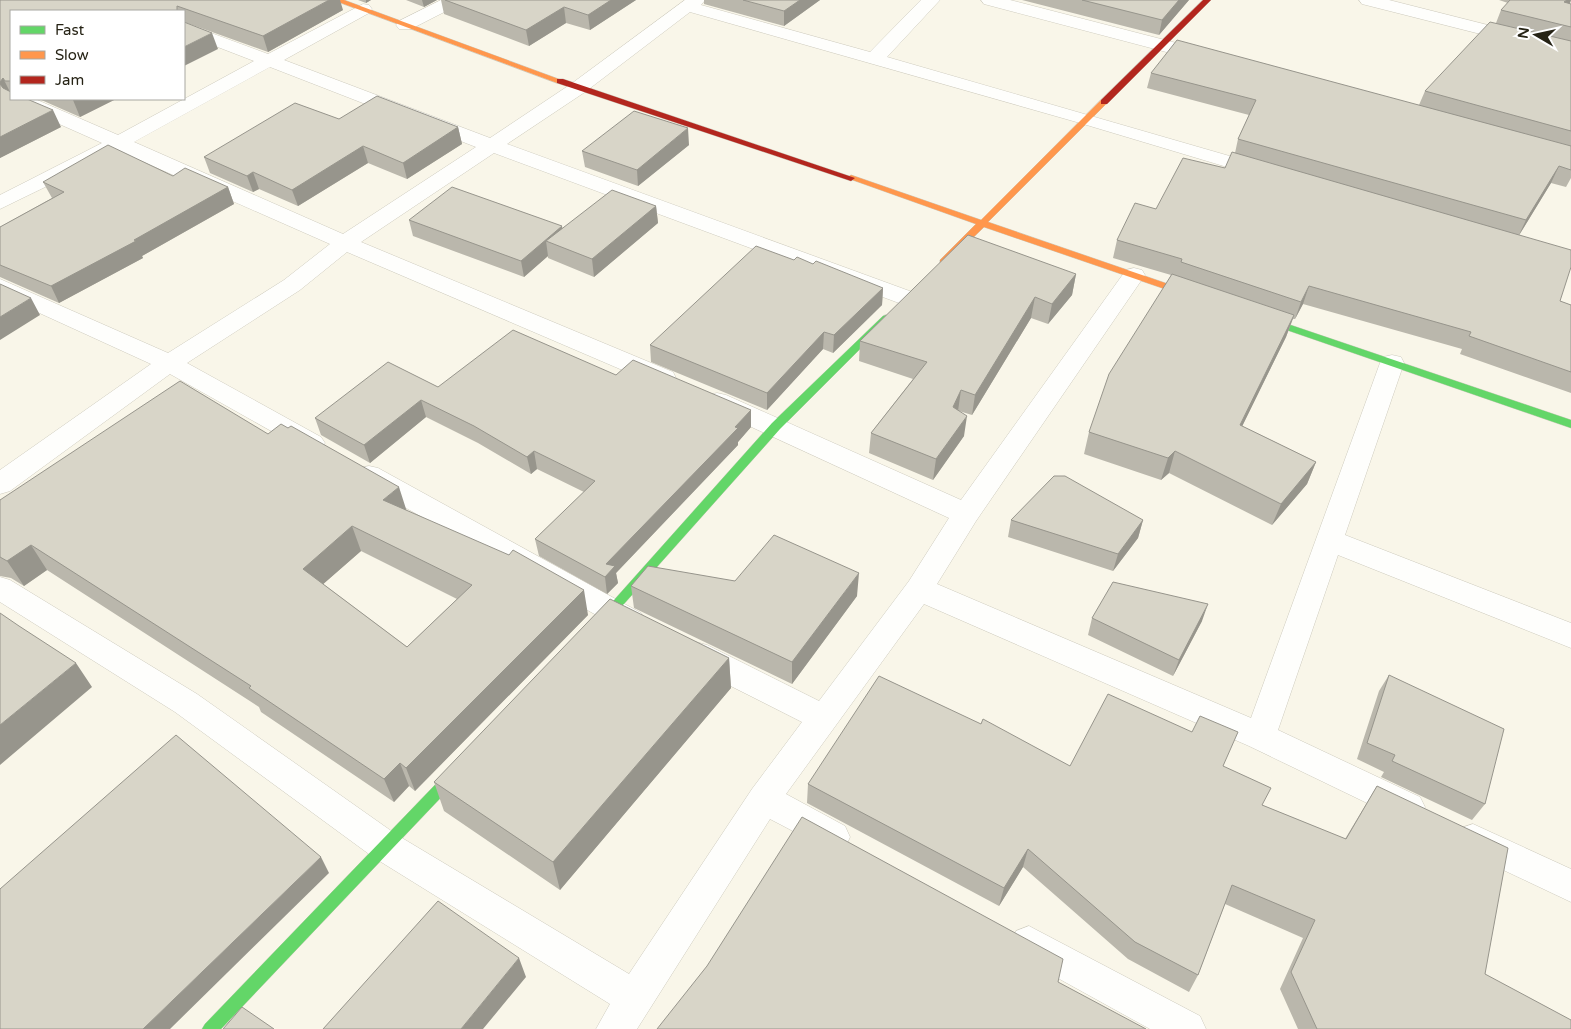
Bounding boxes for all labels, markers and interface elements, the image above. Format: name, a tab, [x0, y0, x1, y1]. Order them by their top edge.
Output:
legend	[10, 10, 185, 100]
north arrow	[1511, 10, 1561, 60]
text: Fast	[55, 21, 85, 39]
text: N	[1514, 26, 1533, 40]
text: Slow	[55, 46, 89, 64]
text: Jam	[55, 71, 84, 89]

